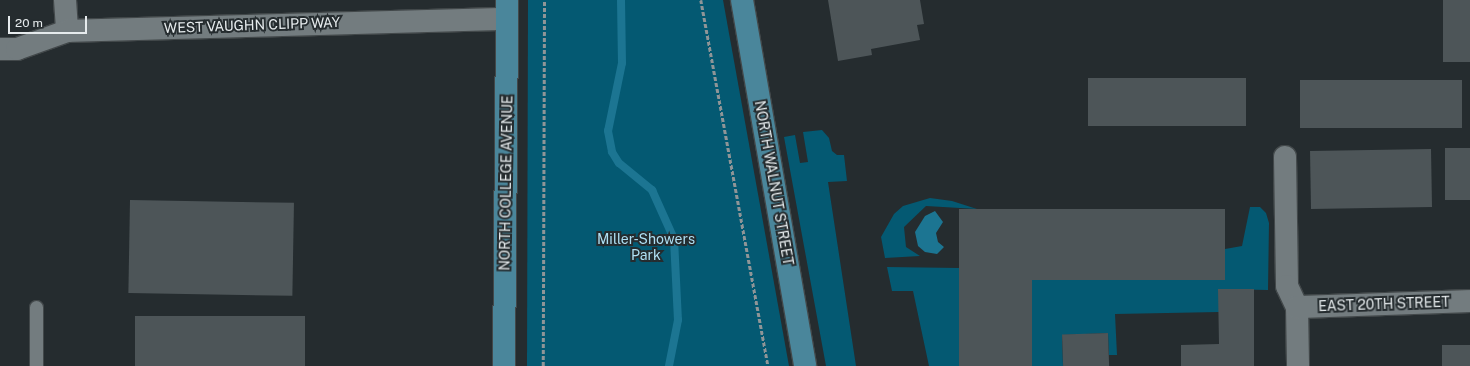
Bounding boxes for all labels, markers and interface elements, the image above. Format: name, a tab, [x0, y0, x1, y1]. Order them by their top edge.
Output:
scale bar	[10, 8, 89, 34]
street label: WEST VAUGHN CLIPP WAY	[163, 14, 341, 36]
text: 20 m	[15, 16, 43, 30]
street label: NORTH COLLEGE AVENUE	[496, 95, 516, 271]
street label: NORTH WALNUT STREET	[751, 99, 797, 267]
park label: Miller-Showers Park	[597, 231, 695, 264]
street label: EAST 20TH STREET	[1318, 293, 1450, 315]

